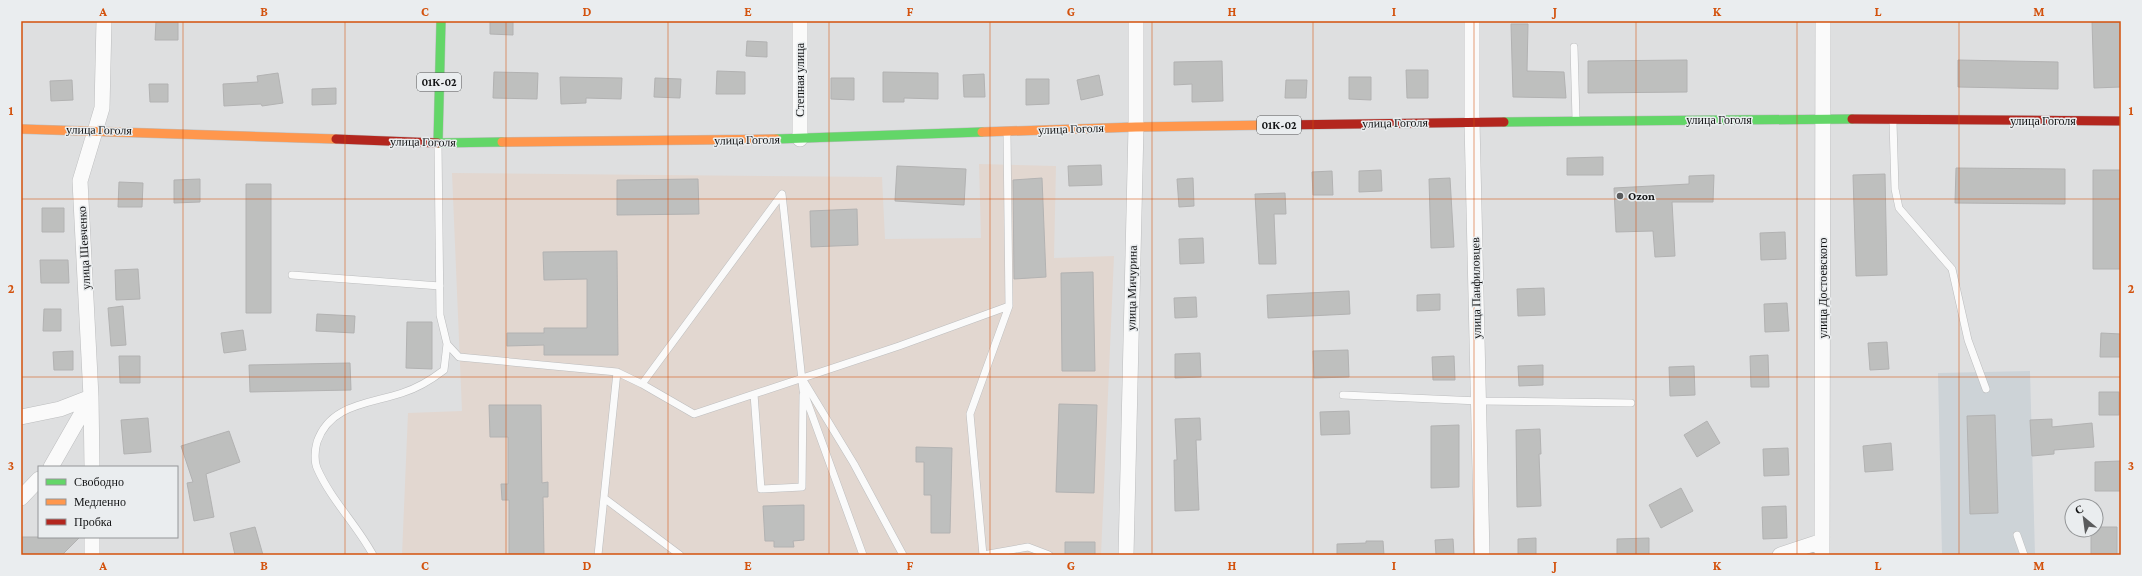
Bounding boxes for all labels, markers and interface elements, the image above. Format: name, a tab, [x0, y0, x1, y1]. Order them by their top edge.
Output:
text: A	[98, 4, 107, 19]
text: B	[260, 4, 268, 19]
text: C	[421, 4, 429, 19]
text: D	[583, 4, 592, 19]
text: E	[744, 4, 752, 19]
text: F	[907, 4, 914, 19]
text: G	[1067, 4, 1075, 19]
text: H	[1228, 4, 1237, 19]
text: I	[1392, 4, 1396, 19]
text: J	[1551, 4, 1557, 19]
text: K	[1713, 4, 1722, 19]
text: L	[1875, 4, 1882, 19]
text: M	[2033, 4, 2045, 19]
street label: Степная улица	[793, 42, 807, 117]
road number: 01К-02	[417, 73, 461, 91]
text: 1	[9, 103, 14, 118]
text: 1	[2129, 103, 2134, 118]
street label: улица Гоголя	[1686, 113, 1752, 127]
street label: улица Гоголя	[2010, 114, 2076, 128]
street label: улица Гоголя	[1362, 115, 1428, 131]
road number: 01К-02	[1257, 116, 1301, 134]
street label: улица Гоголя	[1038, 121, 1105, 137]
street label: улица Гоголя	[66, 122, 132, 138]
street label: улица Гоголя	[714, 132, 780, 148]
street label: улица Гоголя	[390, 134, 456, 150]
place label: Ozon	[1628, 189, 1655, 203]
marker: Ozon	[1615, 191, 1625, 201]
street label: улица Шевченко	[75, 206, 93, 290]
street label: улица Панфиловцев	[1468, 237, 1484, 339]
street label: улица Достоевского	[1816, 237, 1830, 339]
street label: улица Мичурина	[1124, 245, 1140, 331]
text: 2	[8, 281, 15, 296]
text: 2	[2128, 281, 2135, 296]
text: 3	[8, 458, 14, 473]
text: 3	[2128, 458, 2134, 473]
legend	[38, 466, 178, 538]
text: Свободно	[74, 475, 124, 489]
text: Медленно	[74, 495, 126, 509]
north arrow	[2064, 498, 2104, 538]
text: С	[2073, 502, 2086, 516]
text: Пробка	[74, 515, 112, 529]
text: A	[98, 558, 107, 573]
text: B	[260, 558, 268, 573]
text: C	[421, 558, 429, 573]
text: D	[583, 558, 592, 573]
text: E	[744, 558, 752, 573]
text: F	[907, 558, 914, 573]
text: G	[1067, 558, 1075, 573]
text: H	[1228, 558, 1237, 573]
text: I	[1392, 558, 1396, 573]
text: J	[1551, 558, 1557, 573]
text: K	[1713, 558, 1722, 573]
text: L	[1875, 558, 1882, 573]
text: M	[2033, 558, 2045, 573]

